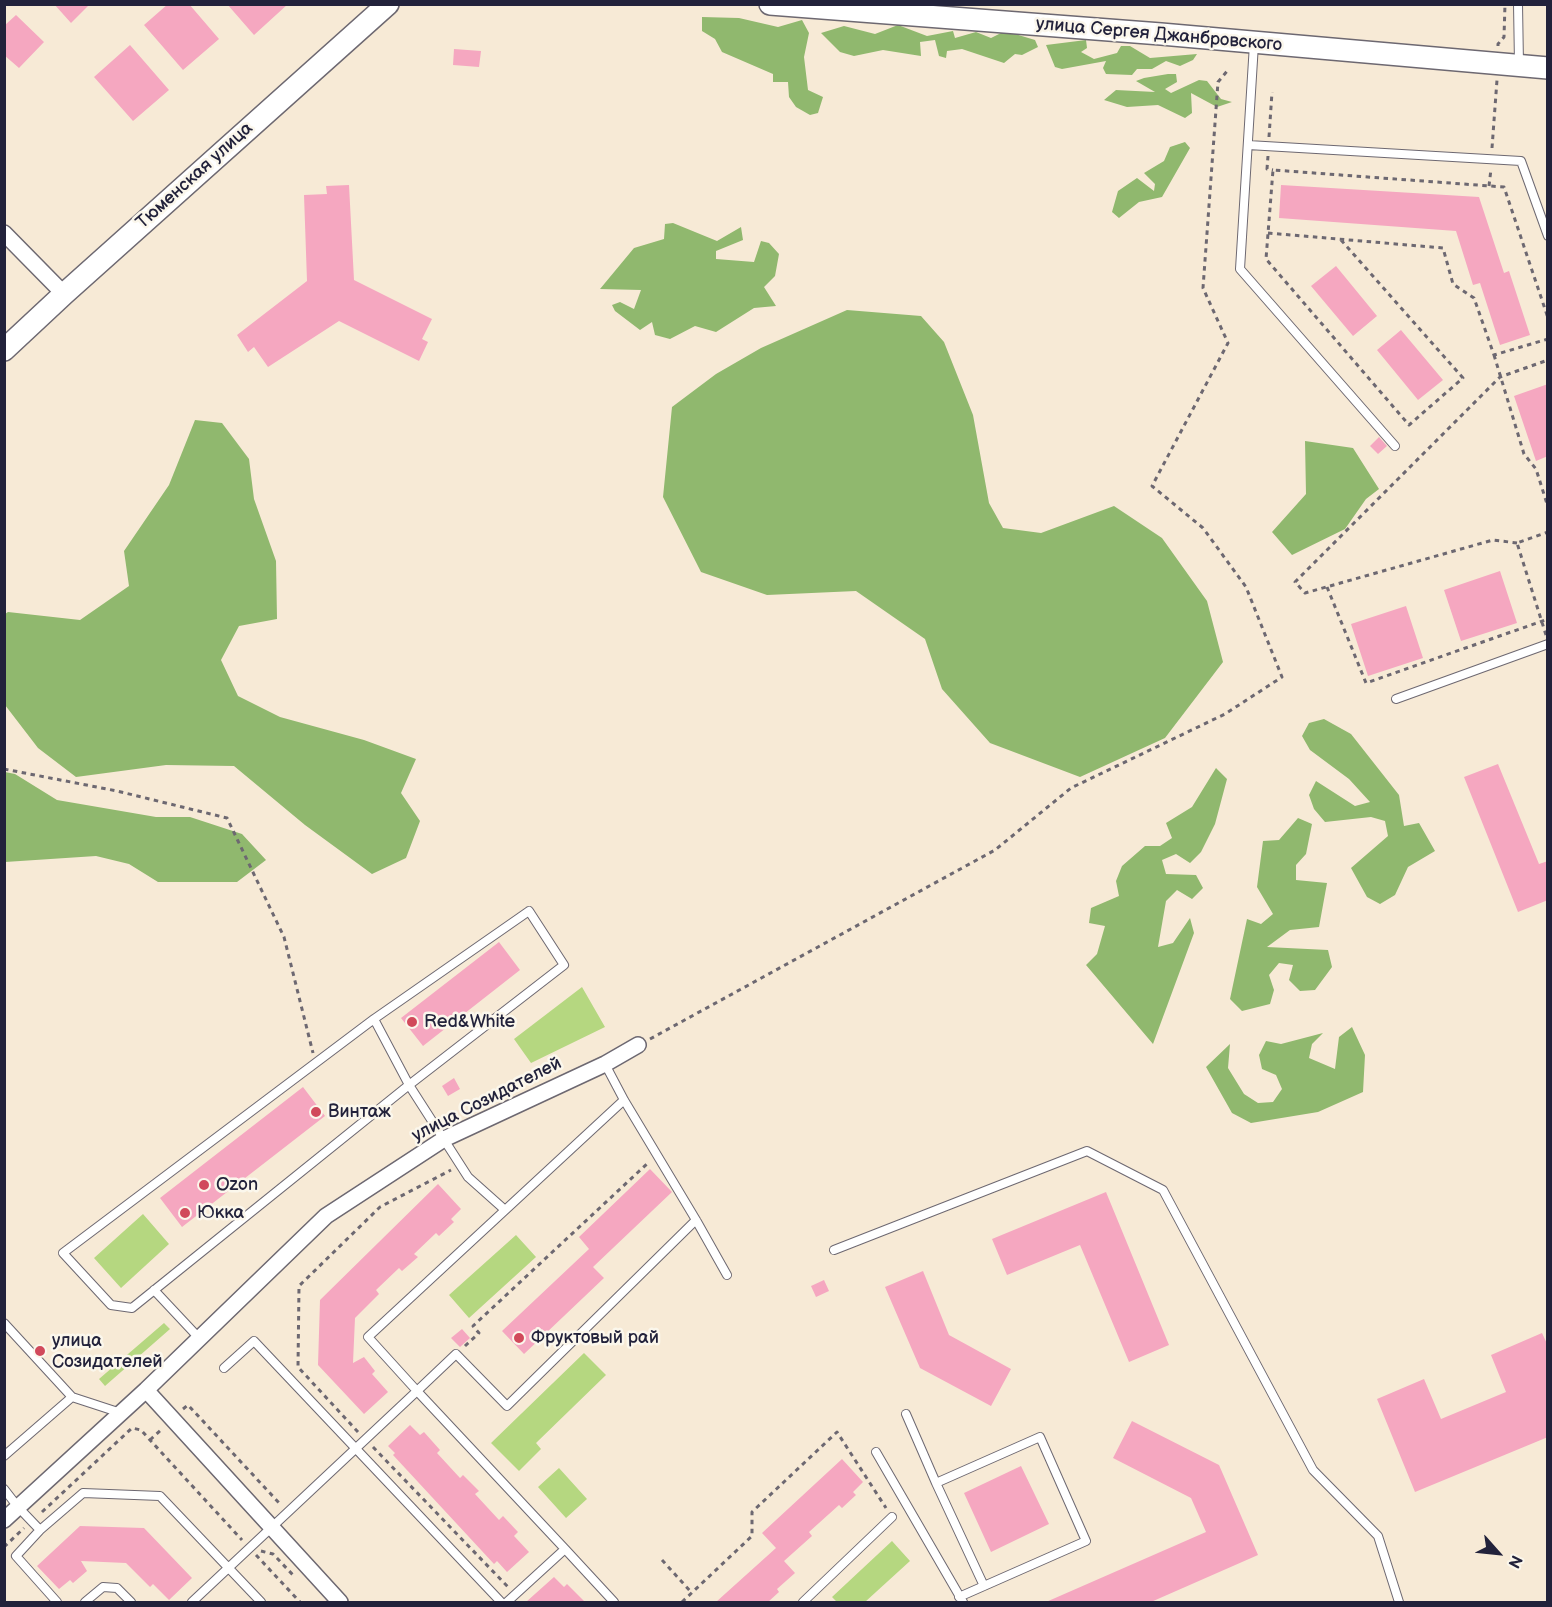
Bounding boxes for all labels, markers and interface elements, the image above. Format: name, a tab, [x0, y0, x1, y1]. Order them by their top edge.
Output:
street label: улица Сергея Джанбровского	[1035, 13, 1283, 57]
street label: Тюменская улица	[132, 118, 258, 234]
place label: Red&White	[424, 1011, 515, 1033]
marker: Red&White	[405, 1015, 419, 1029]
street label: улица Созидателей	[408, 1053, 566, 1147]
place label: Винтаж	[328, 1101, 391, 1123]
marker: Винтаж	[309, 1105, 323, 1119]
place label: Ozon	[216, 1174, 258, 1196]
marker: Ozon	[197, 1178, 211, 1192]
place label: Юкка	[197, 1202, 244, 1224]
marker: Юкка	[178, 1206, 192, 1220]
place label: Фруктовый рай	[531, 1327, 659, 1349]
place label: улица Созидателей	[52, 1330, 163, 1372]
marker: Фруктовый рай	[512, 1331, 526, 1345]
marker: улица Созидателей	[33, 1344, 47, 1358]
north arrow	[1468, 1523, 1528, 1583]
text: N	[1503, 1552, 1526, 1571]

